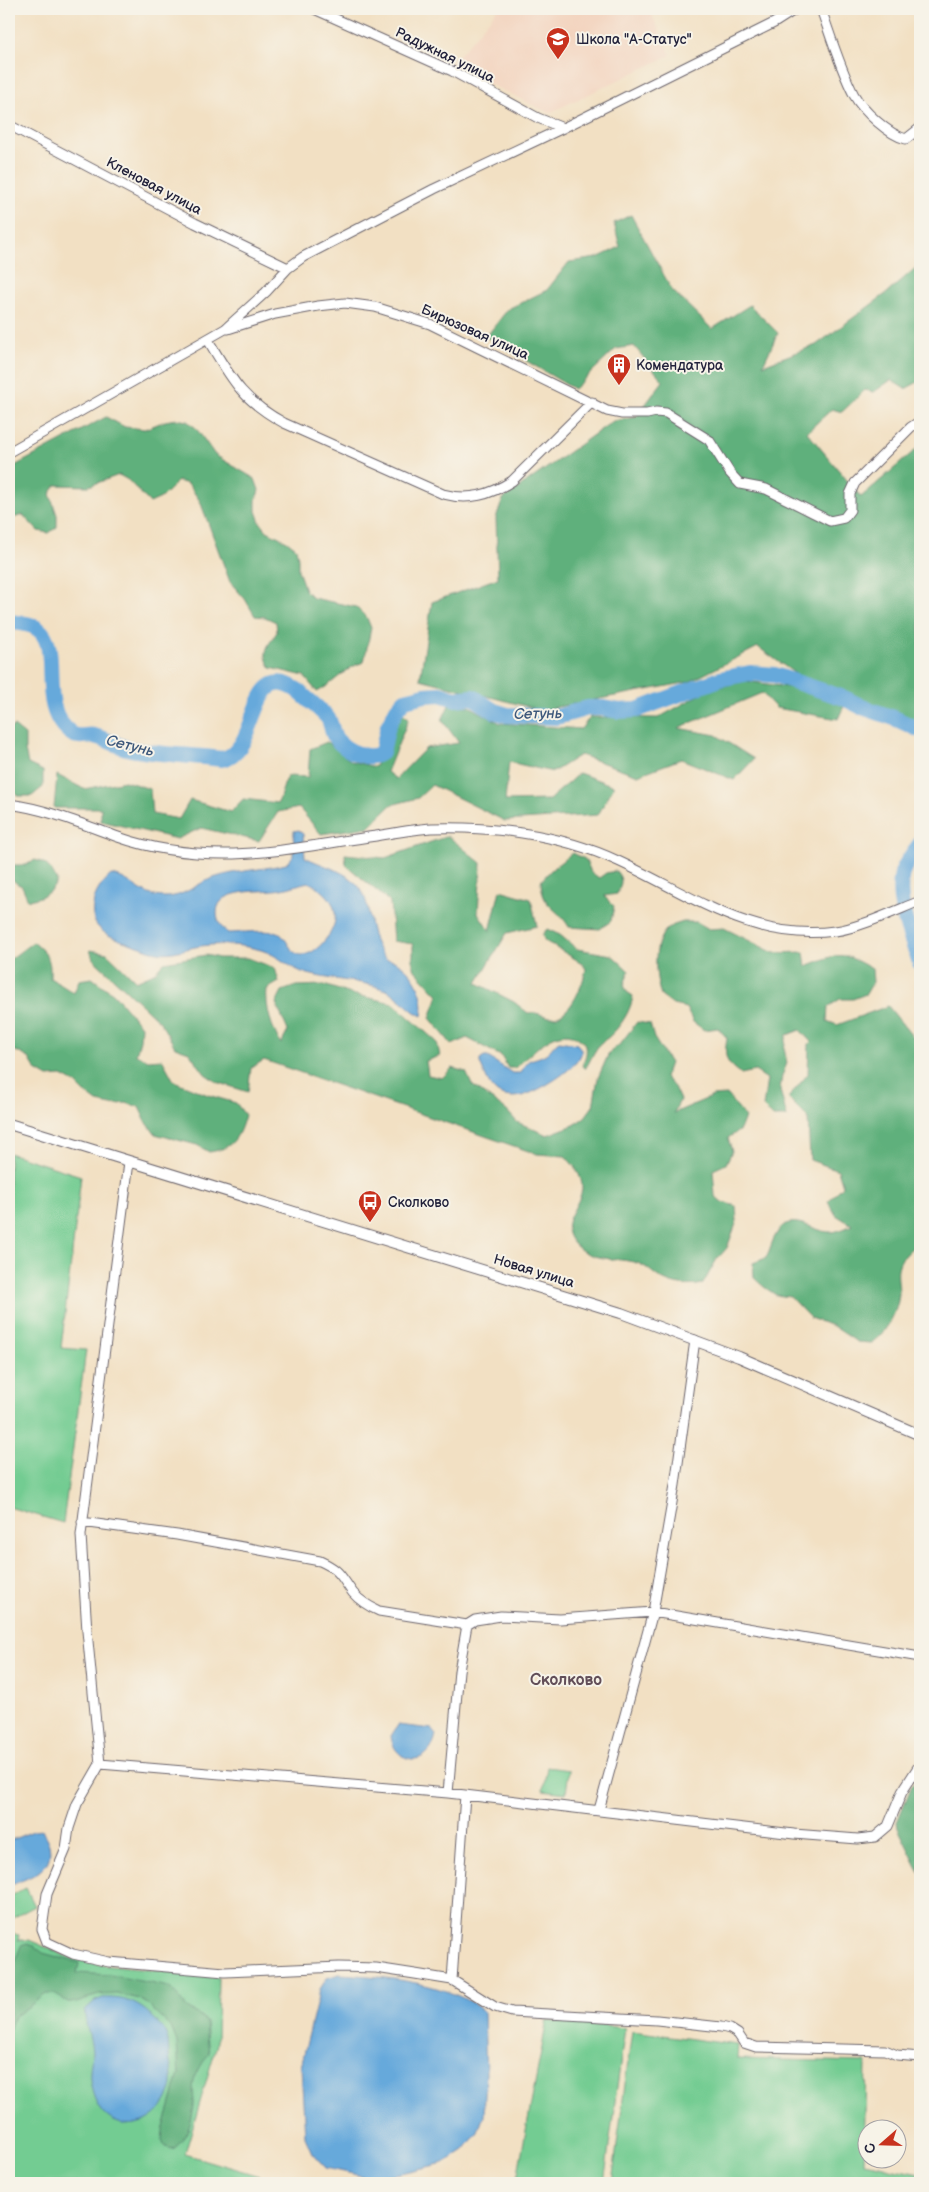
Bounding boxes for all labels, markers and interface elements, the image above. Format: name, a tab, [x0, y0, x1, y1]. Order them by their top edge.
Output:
street label: Радужная улица	[393, 24, 498, 87]
school or university icon: Школа "А-Статус"	[545, 26, 571, 60]
place label: Школа "А-Статус"	[576, 31, 692, 48]
street label: Кленовая улица	[103, 154, 205, 219]
street label: Бирюзовая улица	[419, 301, 532, 364]
building icon: Комендатура	[606, 352, 632, 386]
place label: Комендатура	[636, 357, 724, 374]
water label: Сетунь	[514, 704, 562, 724]
water label: Сетунь	[104, 731, 156, 761]
bus stop icon: Сколково	[357, 1189, 383, 1223]
place label: Сколково	[388, 1194, 449, 1211]
street label: Новая улица	[492, 1251, 577, 1292]
district label: Сколково	[530, 1671, 602, 1690]
north arrow	[856, 2120, 906, 2170]
text: С	[861, 2141, 880, 2156]

